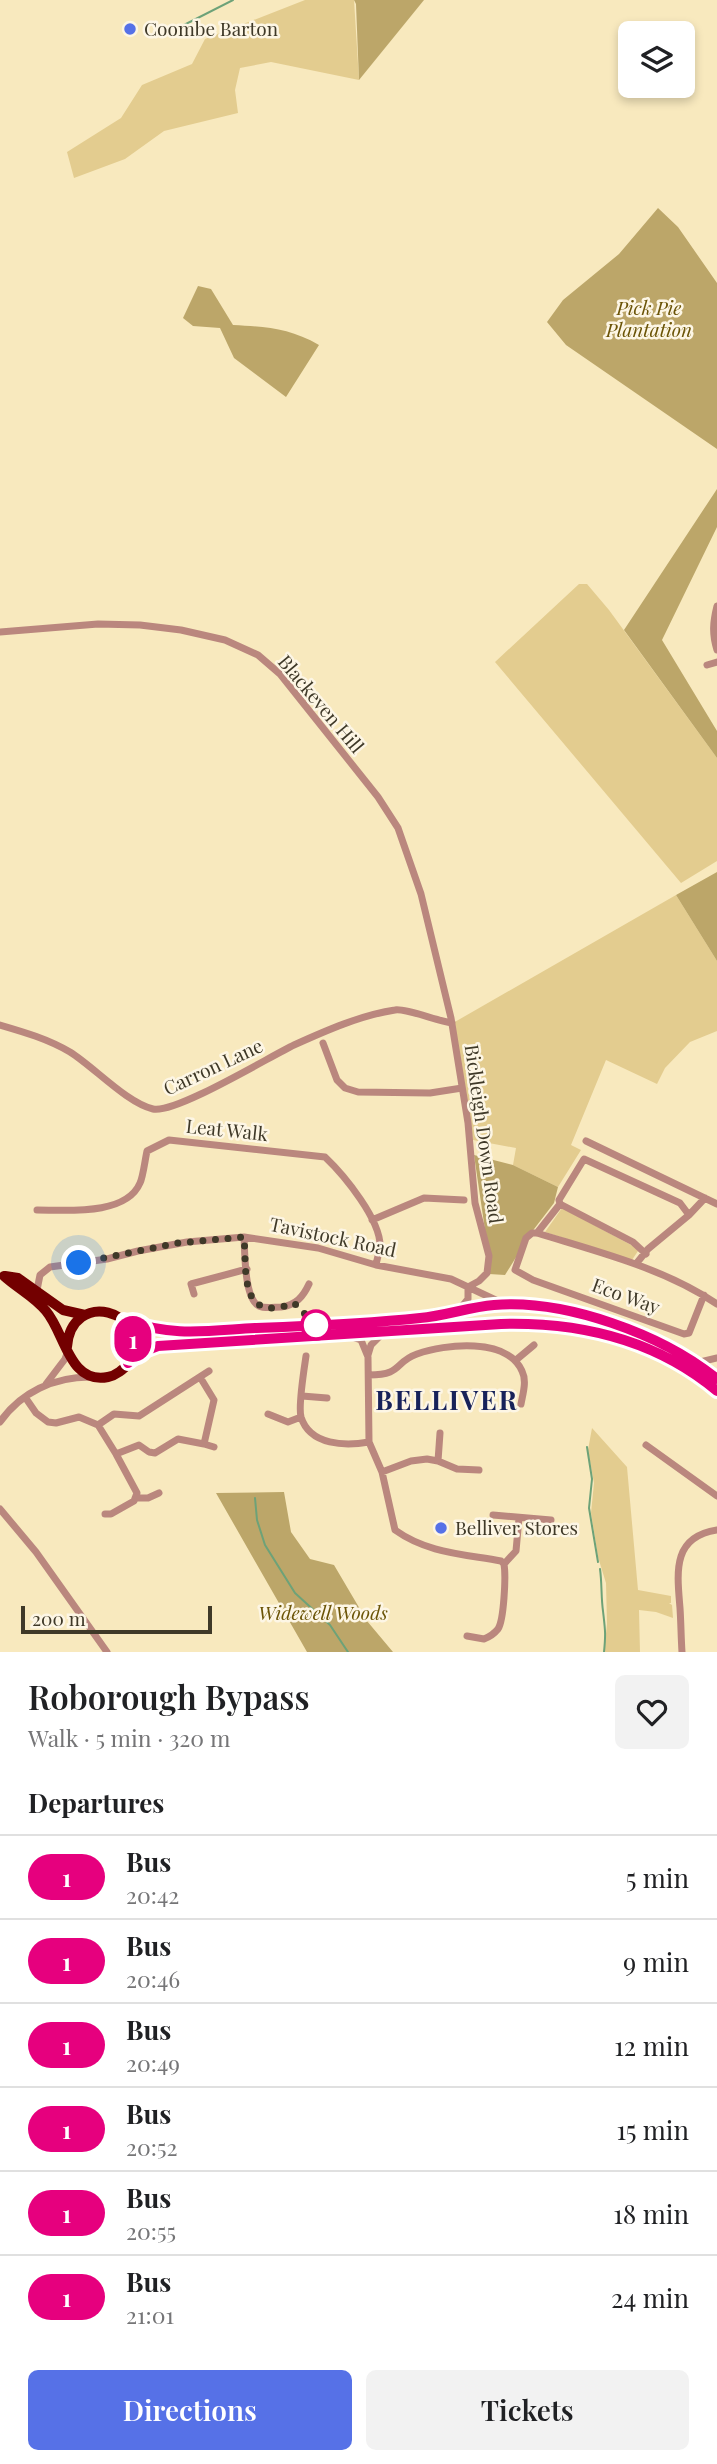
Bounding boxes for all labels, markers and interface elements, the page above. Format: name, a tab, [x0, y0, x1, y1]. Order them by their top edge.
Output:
place label: Coombe Barton	[144, 15, 279, 41]
marker: Coombe Barton	[122, 21, 138, 37]
map controls	[618, 21, 695, 98]
button: layers	[618, 21, 695, 98]
park label: Pick Pie Plantation	[605, 294, 692, 342]
street label: Blackeven Hill	[273, 649, 371, 758]
street label: Carron Lane	[159, 1032, 267, 1101]
street label: Bickleigh Down Road	[460, 1043, 510, 1225]
street label: Leat Walk	[185, 1112, 270, 1146]
street label: Tavistock Road	[268, 1210, 399, 1262]
your location	[61, 1245, 96, 1280]
street label: Eco Way	[589, 1271, 664, 1319]
unlabelled marker	[301, 1310, 331, 1340]
line badge: 1	[110, 1316, 156, 1362]
text: 1	[128, 1323, 138, 1355]
district label: BELLIVER	[375, 1382, 519, 1417]
place label: Belliver Stores	[455, 1514, 578, 1540]
marker: Belliver Stores	[433, 1520, 449, 1536]
park label: Widewell Woods	[258, 1599, 388, 1625]
scale bar	[21, 1603, 212, 1635]
text: 200 m	[32, 1605, 86, 1631]
text: Roborough Bypass	[28, 1674, 310, 1718]
button: heart	[615, 1675, 689, 1749]
text: Walk · 5 min · 320 m	[28, 1722, 230, 1753]
text: Departures	[28, 1785, 164, 1820]
text: Bus	[126, 1844, 171, 1879]
text: 5 min	[626, 1860, 689, 1895]
text: 1	[62, 1861, 71, 1893]
text: 20:42	[126, 1879, 179, 1910]
text: Bus	[126, 1928, 171, 1963]
text: 9 min	[623, 1944, 689, 1979]
text: 1	[62, 1945, 71, 1977]
text: 20:46	[126, 1963, 180, 1994]
text: Bus	[126, 2012, 171, 2047]
text: 12 min	[614, 2028, 689, 2063]
text: 1	[62, 2029, 71, 2061]
text: 20:49	[126, 2047, 180, 2078]
text: Bus	[126, 2096, 171, 2131]
text: 15 min	[617, 2112, 689, 2147]
text: 1	[62, 2113, 71, 2145]
text: 20:52	[126, 2131, 178, 2162]
text: Bus	[126, 2180, 171, 2215]
text: 18 min	[613, 2196, 689, 2231]
text: 1	[62, 2197, 71, 2229]
text: 20:55	[126, 2215, 176, 2246]
text: Bus	[126, 2264, 171, 2299]
text: 24 min	[611, 2280, 689, 2315]
text: 1	[62, 2281, 71, 2313]
text: 21:01	[126, 2299, 174, 2330]
button: Directions	[28, 2370, 352, 2450]
button: Tickets	[366, 2370, 689, 2450]

